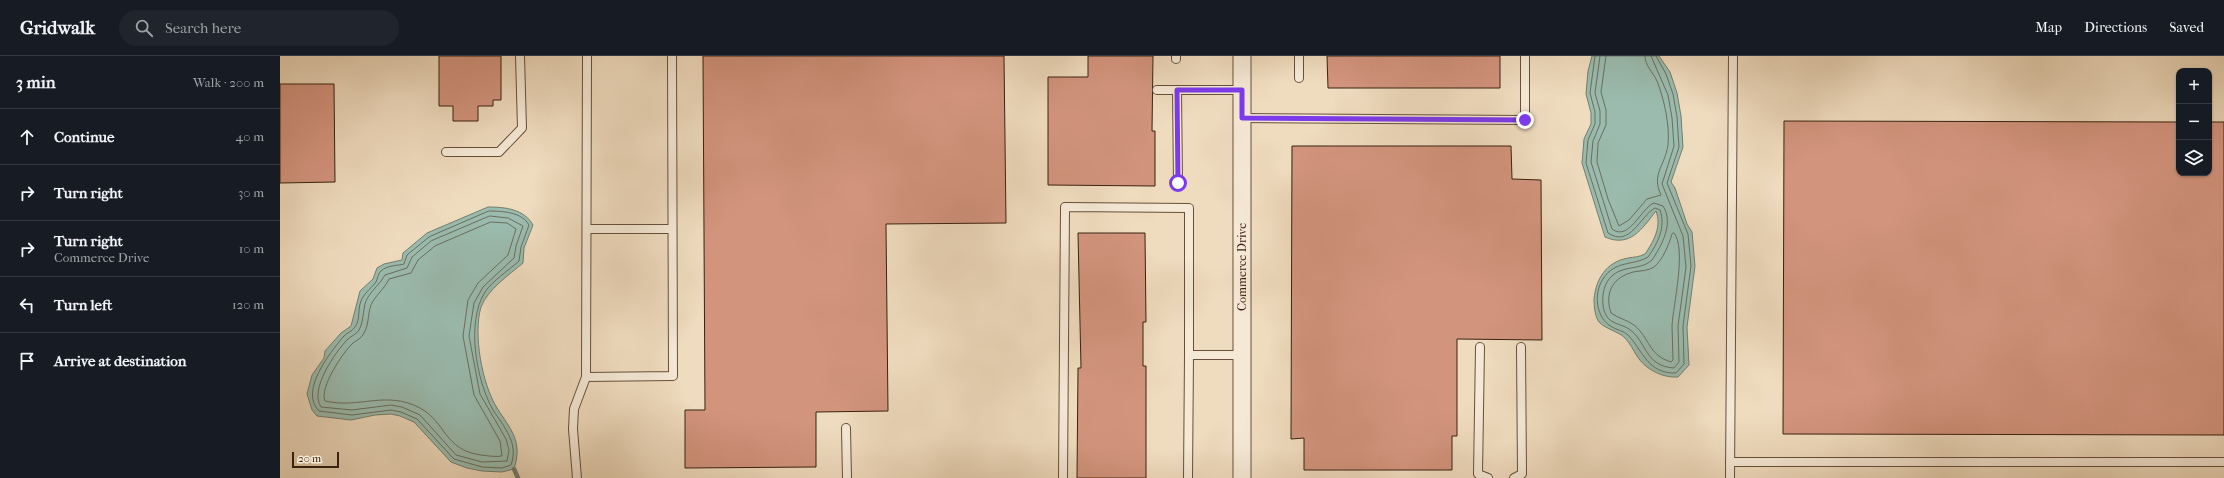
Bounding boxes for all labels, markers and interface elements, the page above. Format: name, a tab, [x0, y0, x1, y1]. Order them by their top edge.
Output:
search box	[119, 10, 399, 46]
text: Gridwalk	[20, 17, 95, 39]
icon: search	[133, 17, 155, 39]
text: Search here	[165, 19, 241, 37]
text: Map	[2035, 19, 2062, 36]
text: Directions	[2084, 19, 2147, 36]
text: Saved	[2169, 19, 2204, 36]
map controls	[2176, 68, 2212, 176]
button: +	[2176, 68, 2212, 104]
text: 3 min	[16, 72, 56, 92]
text: Walk · 200 m	[193, 75, 264, 90]
button: −	[2176, 104, 2212, 140]
route end	[1516, 111, 1534, 129]
icon: ahead	[16, 126, 38, 148]
text: Continue	[54, 128, 114, 146]
text: 40 m	[236, 129, 264, 144]
button: layers	[2176, 140, 2212, 176]
route start	[1169, 174, 1187, 192]
icon: right	[16, 182, 38, 204]
text: Turn right	[54, 184, 123, 202]
text: 30 m	[238, 185, 264, 200]
street label: Commerce Drive	[1235, 223, 1249, 311]
text: Turn right	[54, 232, 123, 250]
icon: right	[16, 238, 38, 260]
text: 10 m	[239, 241, 264, 256]
text: Commerce Drive	[54, 250, 149, 265]
icon: left	[16, 294, 38, 316]
text: Turn left	[54, 296, 112, 314]
text: 120 m	[232, 297, 264, 312]
icon: arrive	[16, 350, 38, 372]
text: Arrive at destination	[54, 352, 186, 370]
scale bar	[292, 450, 339, 469]
text: 20 m	[298, 452, 321, 465]

